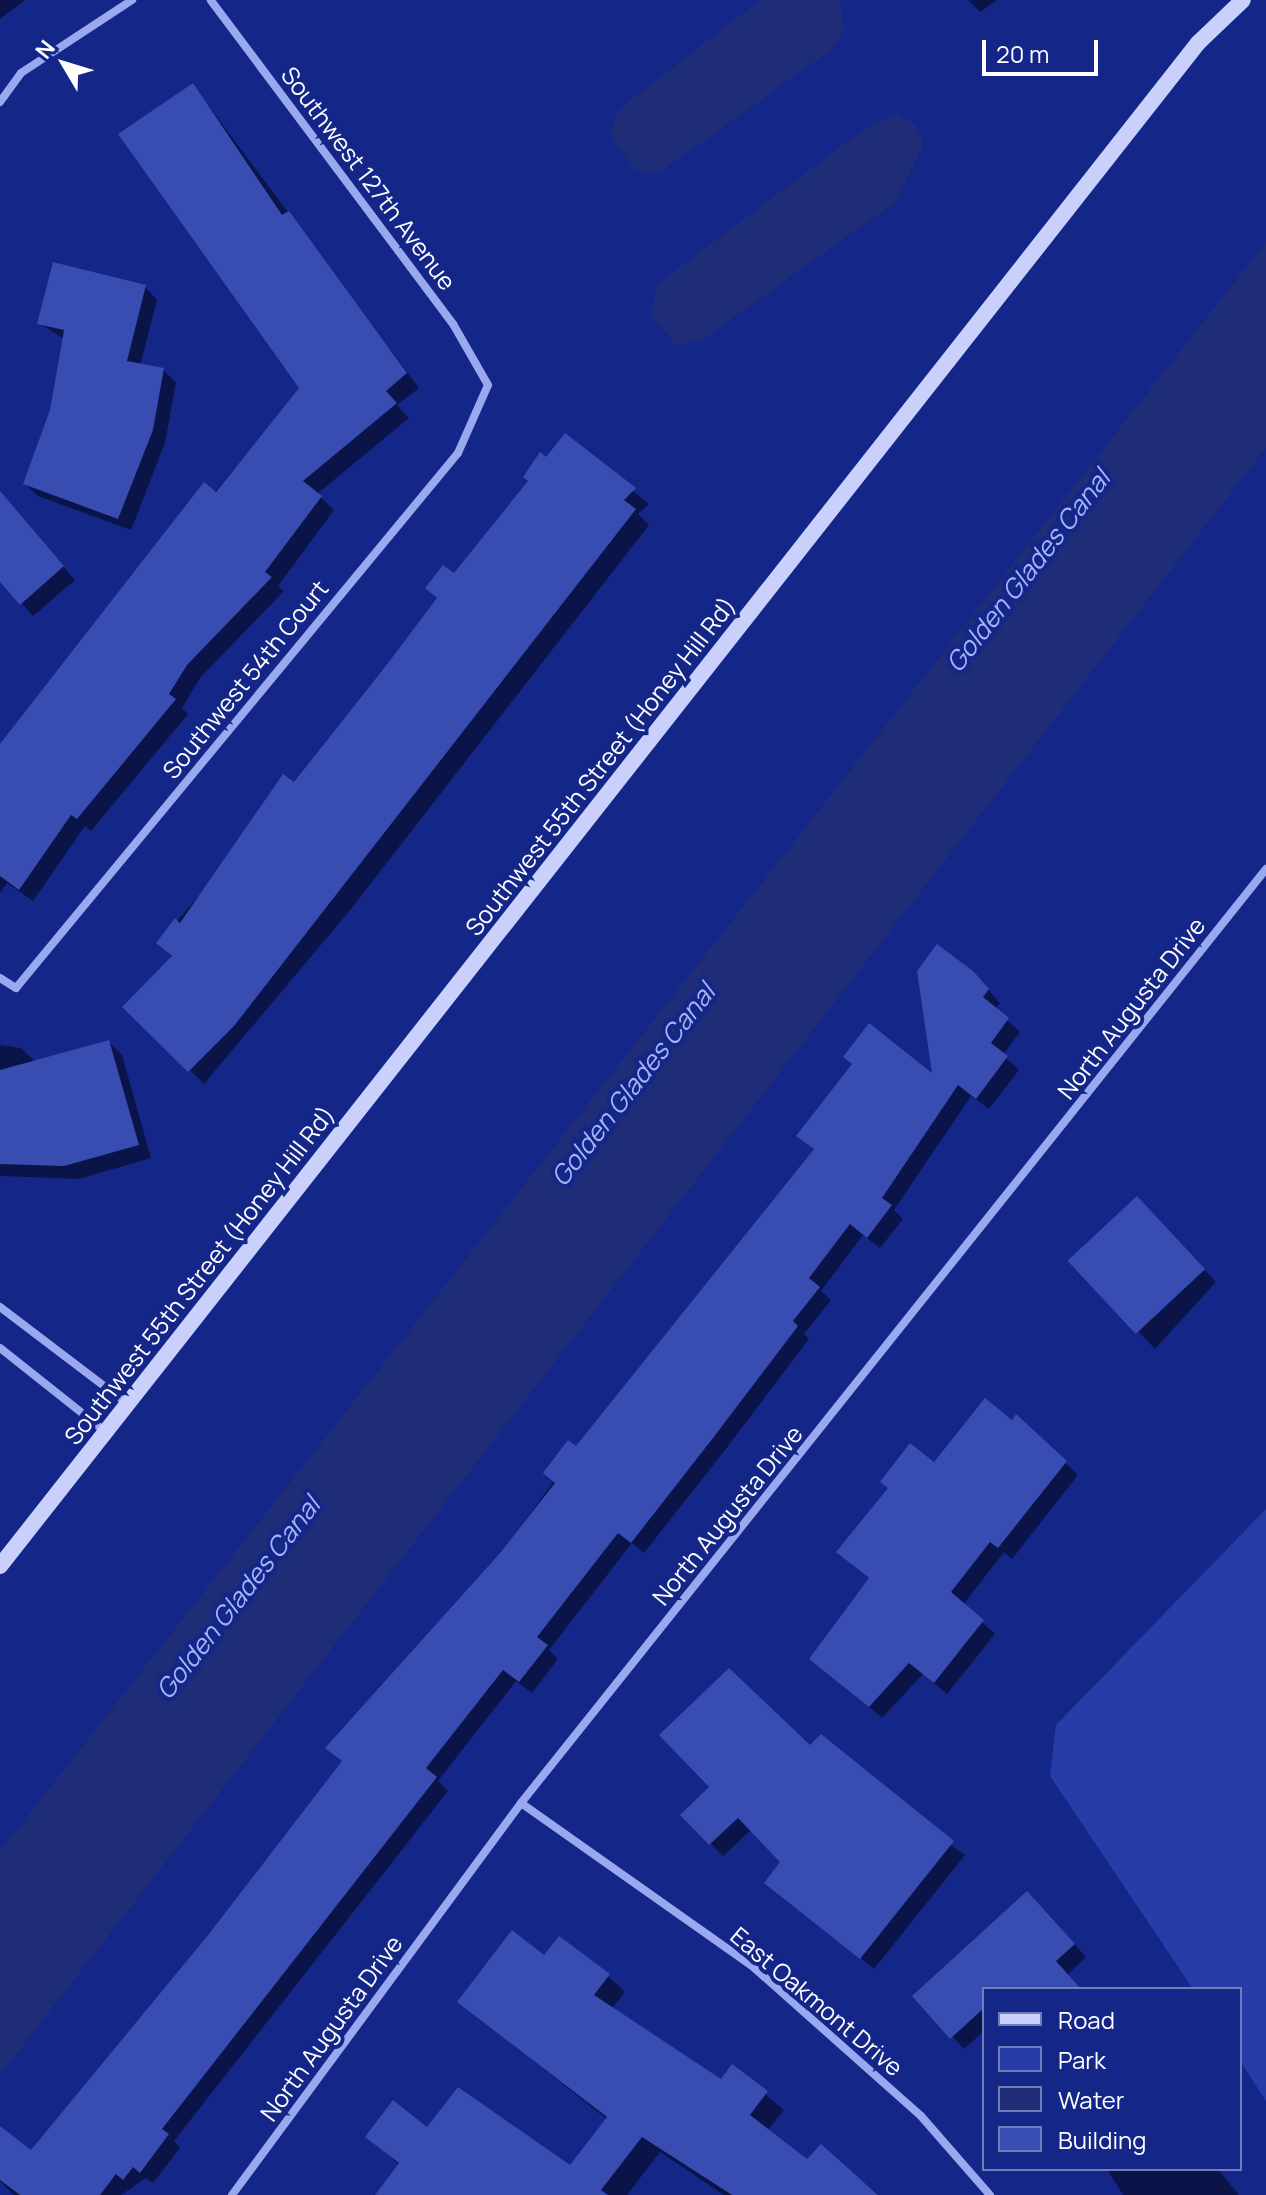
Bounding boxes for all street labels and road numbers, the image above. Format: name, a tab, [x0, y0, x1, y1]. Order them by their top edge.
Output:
street label: Southwest 127th Avenue	[276, 61, 462, 295]
street label: Southwest 54th Court	[156, 574, 334, 784]
street label: Southwest 55th Street (Honey Hill Rd)	[459, 591, 741, 941]
street label: North Augusta Drive	[1051, 912, 1211, 1104]
street label: Southwest 55th Street (Honey Hill Rd)	[58, 1100, 340, 1450]
street label: North Augusta Drive	[646, 1420, 808, 1610]
street label: East Oakmont Drive	[725, 1921, 909, 2081]
street label: North Augusta Drive	[254, 1930, 408, 2126]

